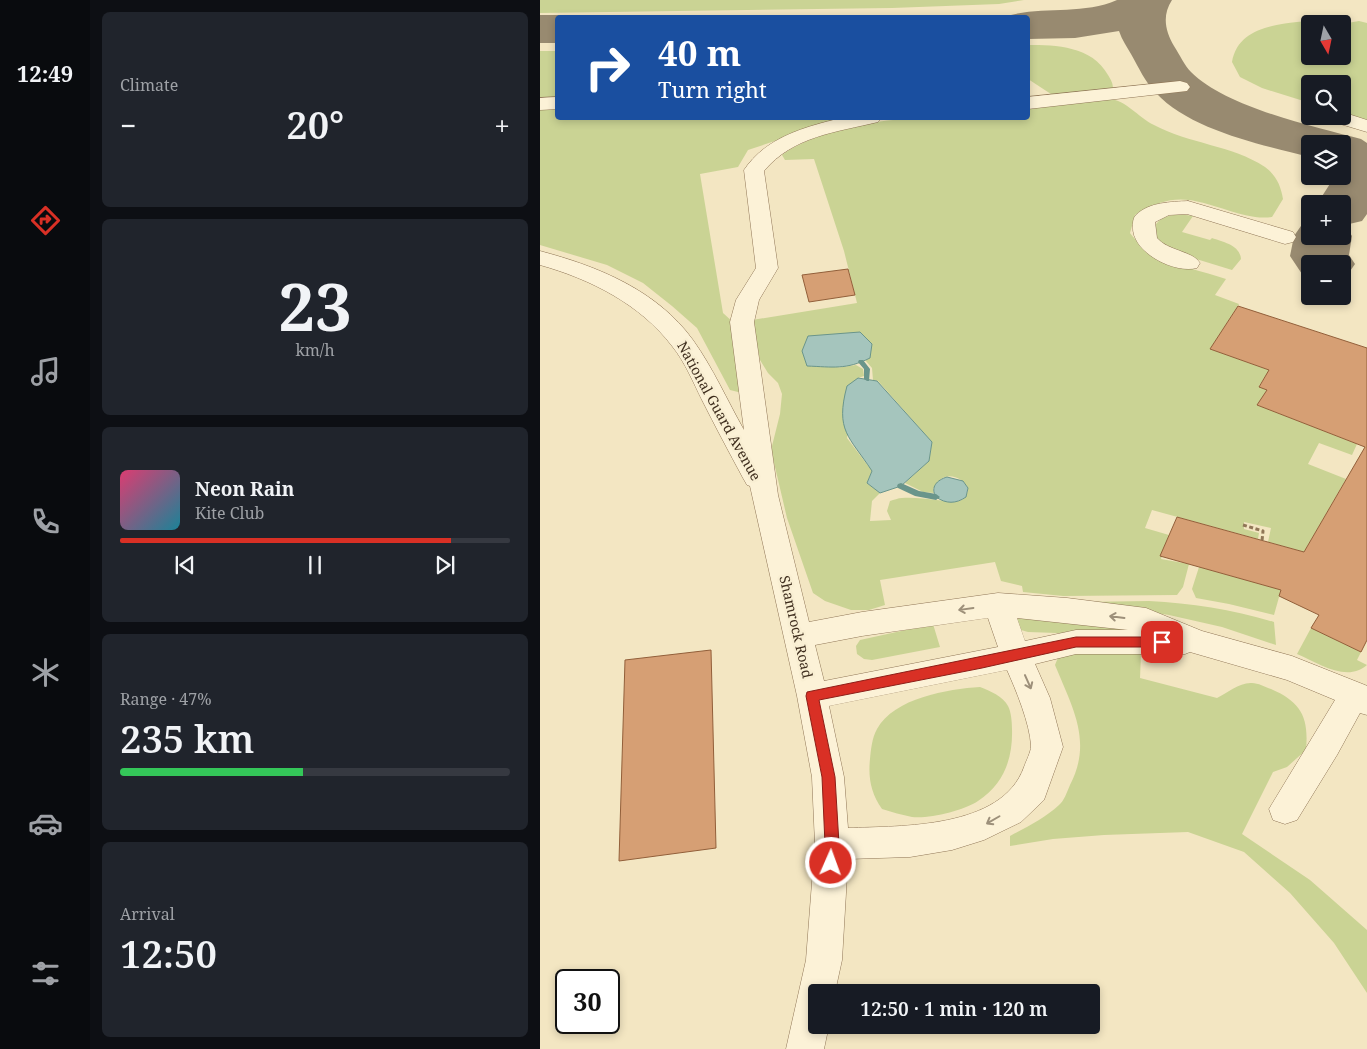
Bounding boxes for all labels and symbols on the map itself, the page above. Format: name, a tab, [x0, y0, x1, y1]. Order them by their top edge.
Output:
north arrow	[1301, 15, 1351, 65]
street label: National Guard Avenue	[673, 338, 766, 484]
street label: Shamrock Road	[775, 574, 818, 680]
one-way arrow	[959, 604, 975, 614]
one-way arrow	[1110, 612, 1126, 622]
pin	[1141, 621, 1183, 663]
one-way arrow	[1024, 674, 1034, 689]
one-way arrow	[986, 815, 1001, 825]
position arrow	[804, 836, 856, 888]
speed limit sign: 30	[555, 969, 620, 1034]

